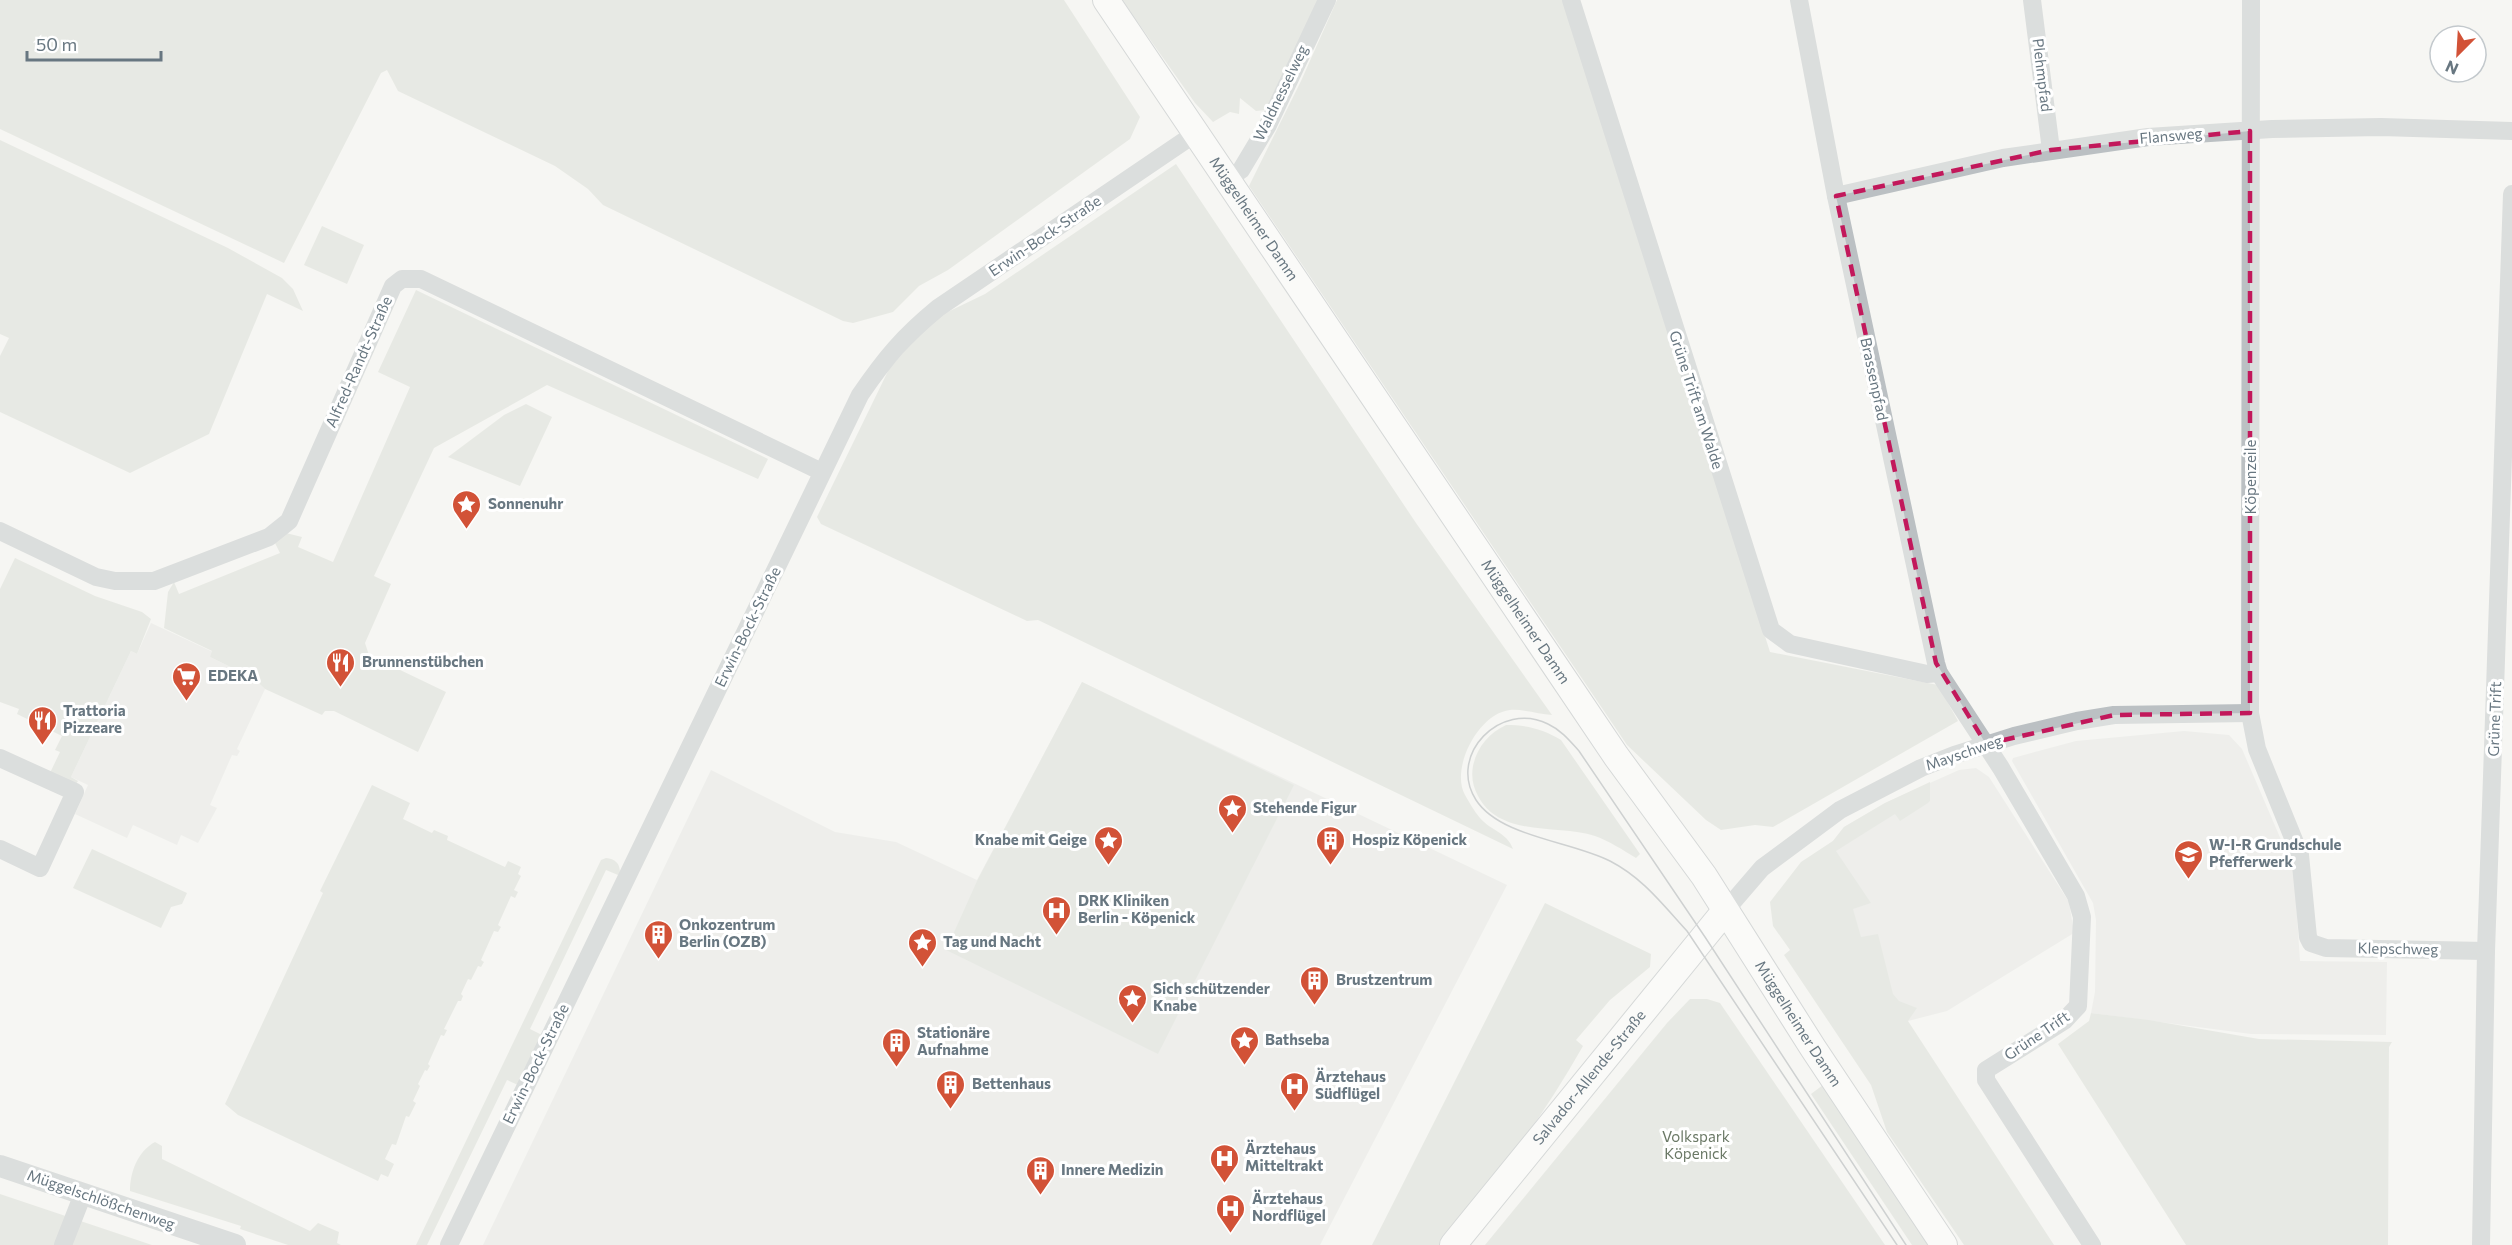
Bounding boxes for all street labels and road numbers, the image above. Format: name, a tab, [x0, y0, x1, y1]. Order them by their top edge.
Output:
street label: Plehmpfad	[2030, 37, 2056, 113]
street label: Waldnesselweg	[1249, 42, 1311, 143]
street label: Flansweg	[2139, 123, 2203, 147]
street label: Müggelheimer Damm	[1206, 153, 1303, 284]
street label: Erwin-Bock-Straße	[985, 191, 1104, 279]
street label: Alfred-Randt-Straße	[321, 293, 395, 430]
street label: Grüne Trift am Walde	[1666, 328, 1728, 471]
street label: Brassenpfad	[1857, 336, 1893, 422]
street label: Köpenzeile	[2241, 440, 2259, 514]
street label: Müggelheimer Damm	[1478, 556, 1575, 687]
street label: Erwin-Bock-Straße	[710, 563, 784, 690]
street label: Grüne Trift	[2484, 681, 2504, 757]
street label: Mayschweg	[1923, 731, 2004, 774]
street label: Klepschweg	[2357, 938, 2439, 958]
street label: Müggelheimer Damm	[1752, 957, 1846, 1090]
street label: Erwin-Bock-Straße	[498, 1000, 572, 1127]
street label: Salvador-Allende-Straße	[1528, 1006, 1649, 1148]
street label: Grüne Trift	[2000, 1007, 2073, 1064]
street label: Müggelschlößchenweg	[25, 1165, 178, 1233]

